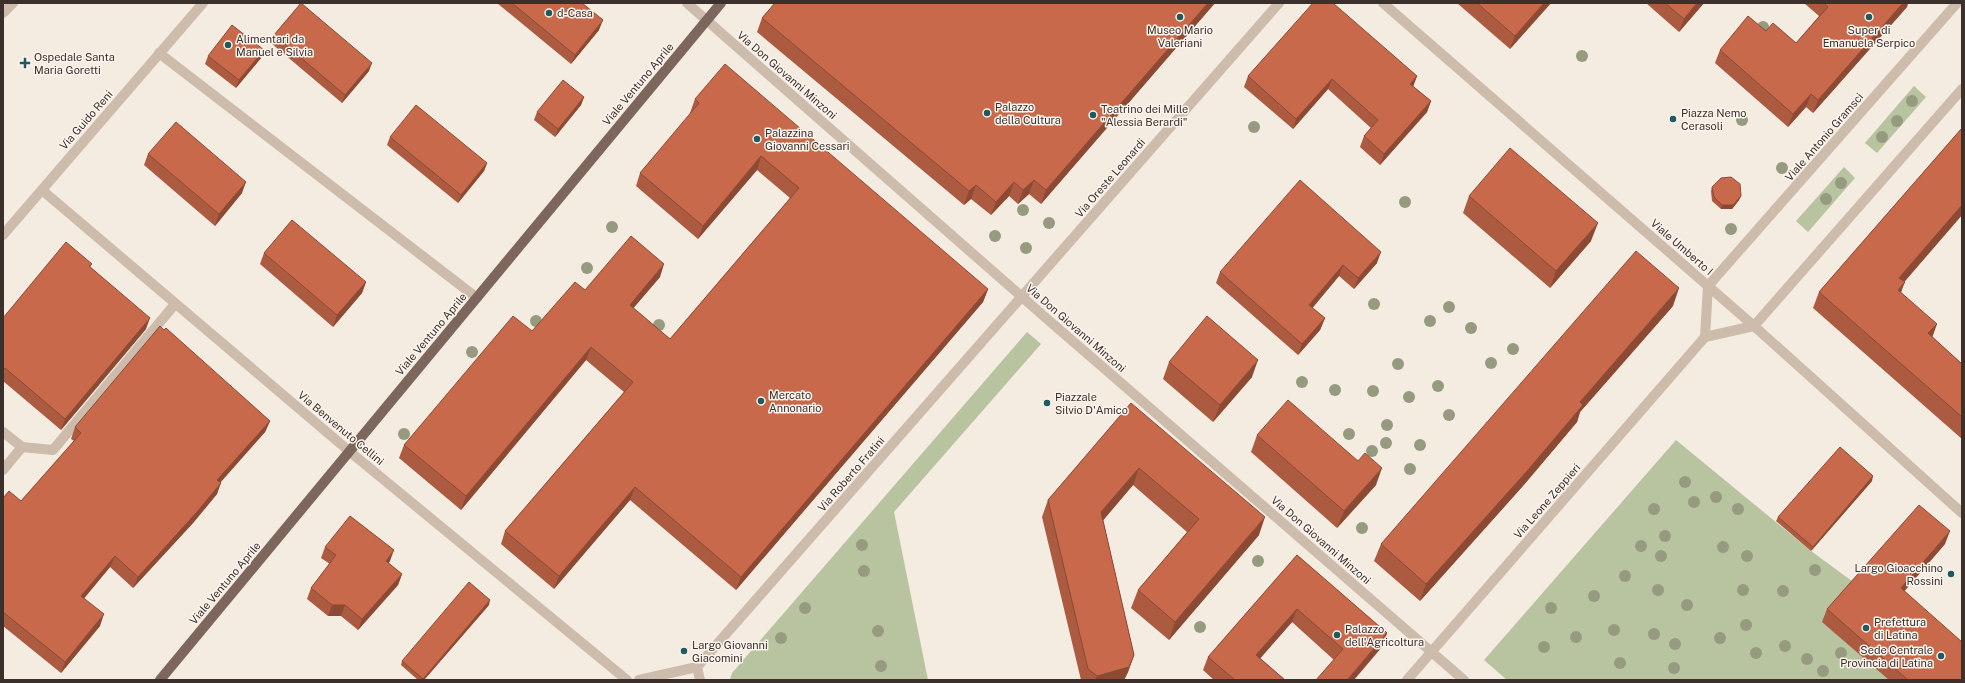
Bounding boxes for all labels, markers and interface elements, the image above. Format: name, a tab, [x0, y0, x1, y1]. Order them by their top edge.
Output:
place label: d-Casa	[557, 7, 593, 19]
marker: d-Casa	[544, 8, 554, 18]
marker: Museo Mario Valeriani	[1175, 12, 1185, 22]
marker: Super di Emanuela Serpico	[1864, 12, 1874, 22]
place label: Museo Mario Valeriani	[1147, 24, 1213, 49]
place label: Super di Emanuela Serpico	[1823, 24, 1915, 49]
street label: Via Don Giovanni Minzoni	[735, 29, 839, 121]
place label: Alimentari da Manuel e Silvia	[236, 33, 313, 58]
marker: Alimentari da Manuel e Silvia	[223, 40, 233, 50]
street label: Viale Ventuno Aprile	[600, 40, 676, 128]
place label: Ospedale Santa Maria Goretti	[34, 51, 115, 76]
marker: Ospedale Santa Maria Goretti	[19, 57, 31, 69]
street label: Via Guido Reni	[57, 88, 115, 152]
street label: Viale Antonio Gramsci	[1783, 91, 1865, 183]
place label: Palazzo della Cultura	[995, 101, 1061, 126]
place label: Teatrino dei Mille "Alessia Berardi"	[1101, 103, 1188, 128]
place label: Piazza Nemo Cerasoli	[1681, 107, 1746, 132]
marker: Palazzo della Cultura	[982, 108, 992, 118]
marker: Teatrino dei Mille "Alessia Berardi"	[1088, 110, 1098, 120]
marker: Piazza Nemo Cerasoli	[1668, 114, 1678, 124]
place label: Palazzina Giovanni Cessari	[765, 127, 849, 152]
marker: Palazzina Giovanni Cessari	[752, 134, 762, 144]
street label: Via Oreste Leonardi	[1073, 136, 1147, 220]
street label: Viale Umberto I	[1649, 217, 1715, 277]
street label: Via Don Giovanni Minzoni	[1024, 282, 1128, 374]
street label: Viale Ventuno Aprile	[393, 290, 469, 378]
street label: Via Benvenuto Cellini	[296, 389, 386, 467]
place label: Mercato Annonario	[769, 389, 821, 414]
place label: Piazzale Silvio D'Amico	[1055, 391, 1128, 416]
marker: Mercato Annonario	[756, 396, 766, 406]
marker: Piazzale Silvio D'Amico	[1042, 398, 1052, 408]
street label: Via Roberto Fratini	[815, 434, 887, 514]
street label: Via Leone Zeppieri	[1511, 461, 1583, 541]
street label: Via Don Giovanni Minzoni	[1269, 494, 1373, 586]
street label: Viale Ventuno Aprile	[187, 539, 263, 627]
place label: Largo Gioacchino Rossini	[1855, 562, 1943, 587]
marker: Largo Gioacchino Rossini	[1946, 569, 1956, 579]
place label: Prefettura di Latina	[1874, 616, 1926, 641]
place label: Palazzo dell'Agricoltura	[1345, 623, 1424, 648]
marker: Prefettura di Latina	[1861, 623, 1871, 633]
marker: Palazzo dell'Agricoltura	[1332, 630, 1342, 640]
place label: Largo Giovanni Giacomini	[692, 639, 768, 664]
place label: Sede Centrale Provincia di Latina	[1840, 644, 1933, 669]
marker: Largo Giovanni Giacomini	[679, 646, 689, 656]
marker: Sede Centrale Provincia di Latina	[1936, 651, 1946, 661]

